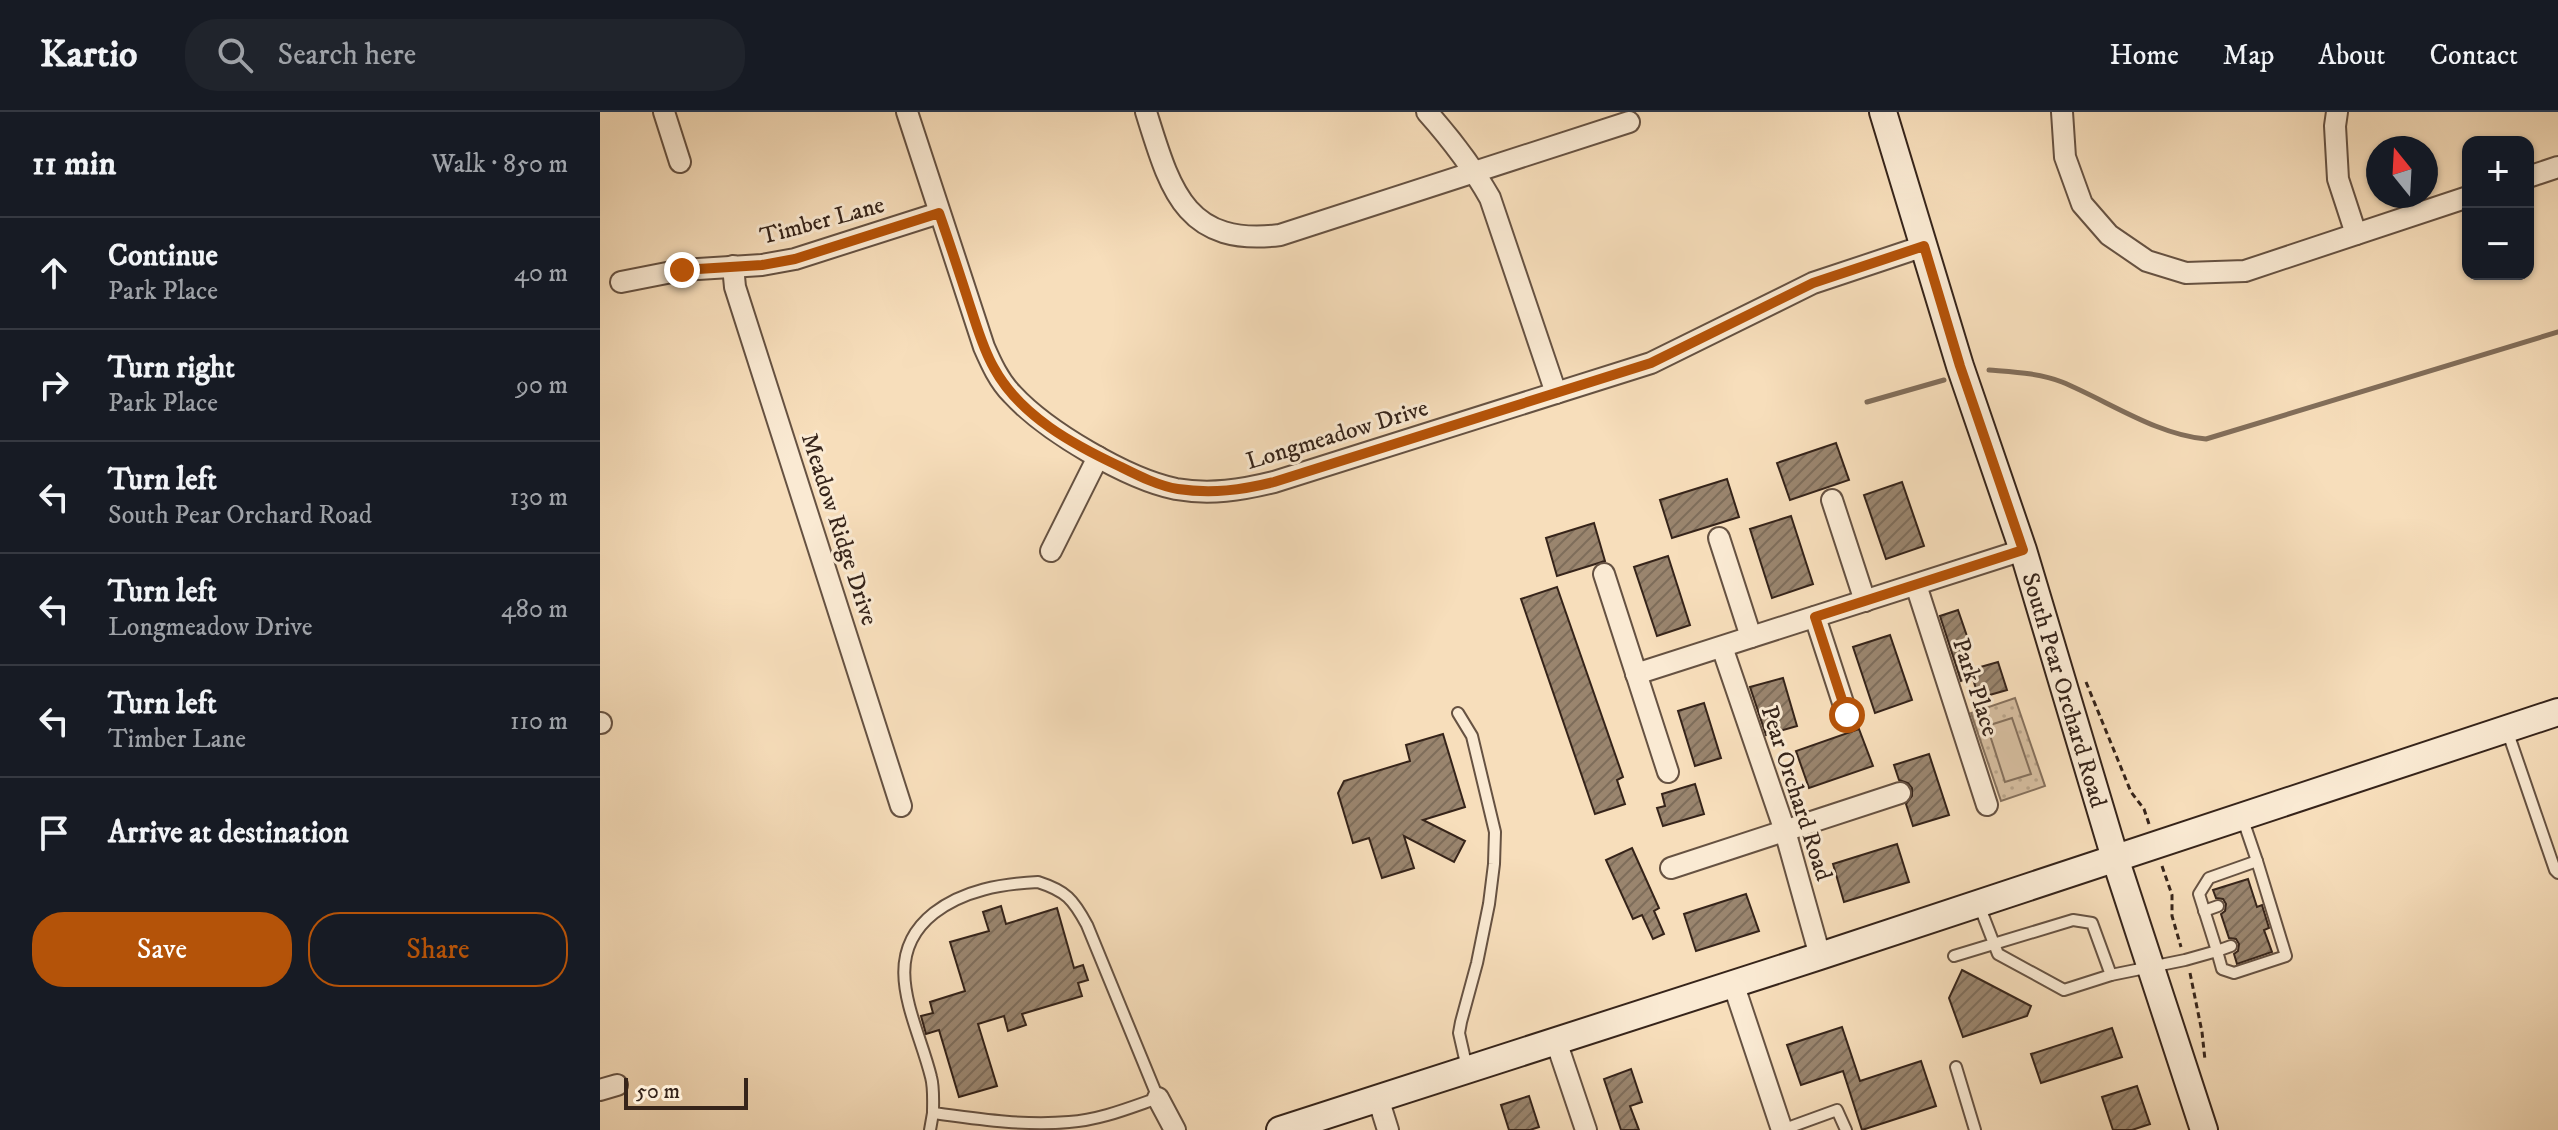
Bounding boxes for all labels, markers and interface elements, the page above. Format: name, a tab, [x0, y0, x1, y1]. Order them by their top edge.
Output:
search box	[185, 19, 745, 91]
text: Kartio	[40, 31, 137, 79]
icon: search	[213, 33, 257, 77]
text: Search here	[277, 37, 416, 74]
text: Home	[2110, 38, 2179, 73]
text: Map	[2223, 38, 2274, 73]
text: About	[2318, 38, 2385, 73]
text: Contact	[2429, 38, 2518, 73]
north arrow	[2366, 136, 2438, 208]
map controls	[2462, 136, 2534, 280]
button: +	[2462, 136, 2534, 208]
text: 11 min	[32, 143, 116, 185]
text: Walk · 850 m	[432, 148, 568, 181]
street label: Timber Lane	[757, 190, 888, 252]
button: −	[2462, 208, 2534, 280]
text: Continue	[108, 238, 218, 275]
icon: ahead	[32, 251, 76, 295]
route end	[664, 252, 700, 288]
text: 40 m	[514, 257, 568, 290]
text: Park Place	[108, 275, 218, 308]
text: Turn right	[108, 350, 235, 387]
icon: right	[32, 363, 76, 407]
text: 90 m	[516, 369, 568, 402]
text: Park Place	[108, 387, 218, 420]
street label: Longmeadow Drive	[1243, 393, 1432, 477]
street label: Meadow Ridge Drive	[794, 429, 884, 629]
text: Turn left	[108, 462, 217, 499]
icon: left	[32, 475, 76, 519]
text: 130 m	[510, 481, 568, 514]
text: South Pear Orchard Road	[108, 499, 372, 532]
street label: South Pear Orchard Road	[2015, 569, 2113, 811]
text: Turn left	[108, 574, 217, 611]
icon: left	[32, 587, 76, 631]
text: 480 m	[501, 593, 568, 626]
text: Longmeadow Drive	[108, 611, 313, 644]
street label: Park Place	[1945, 634, 2005, 740]
text: Turn left	[108, 686, 217, 723]
route start	[1829, 697, 1865, 733]
icon: left	[32, 699, 76, 743]
street label: Pear Orchard Road	[1754, 702, 1839, 885]
text: 110 m	[510, 705, 568, 738]
text: Timber Lane	[108, 723, 246, 756]
icon: arrive	[32, 811, 76, 855]
text: Arrive at destination	[108, 815, 349, 852]
button: Save	[32, 912, 292, 987]
button: Share	[308, 912, 568, 987]
scale bar	[624, 1074, 748, 1110]
text: 50 m	[636, 1078, 680, 1105]

